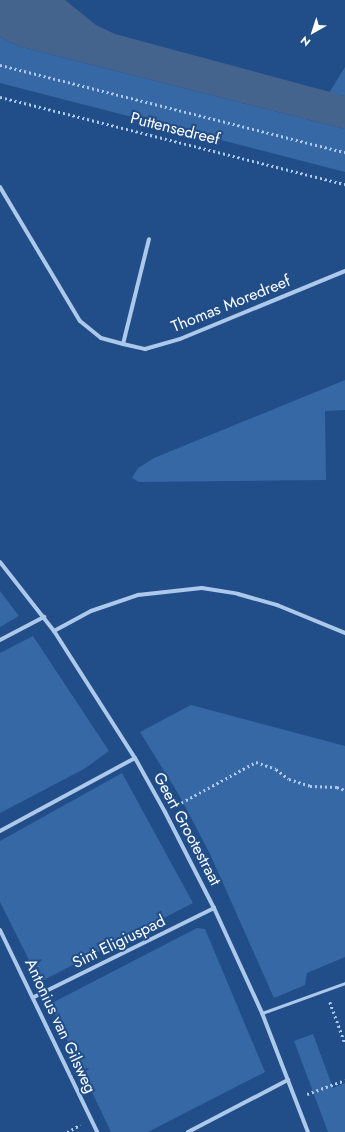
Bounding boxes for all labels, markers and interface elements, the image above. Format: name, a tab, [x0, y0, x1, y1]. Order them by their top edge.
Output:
north arrow	[293, 12, 333, 52]
text: N	[297, 32, 314, 50]
street label: Puttensedreef	[128, 109, 222, 149]
street label: Thomas Moredreef	[169, 271, 293, 337]
street label: Geert Grootestraat	[149, 769, 225, 889]
street label: Sint Eligiuspad	[70, 911, 168, 973]
street label: Antonius van Gilsweg	[20, 956, 100, 1096]

